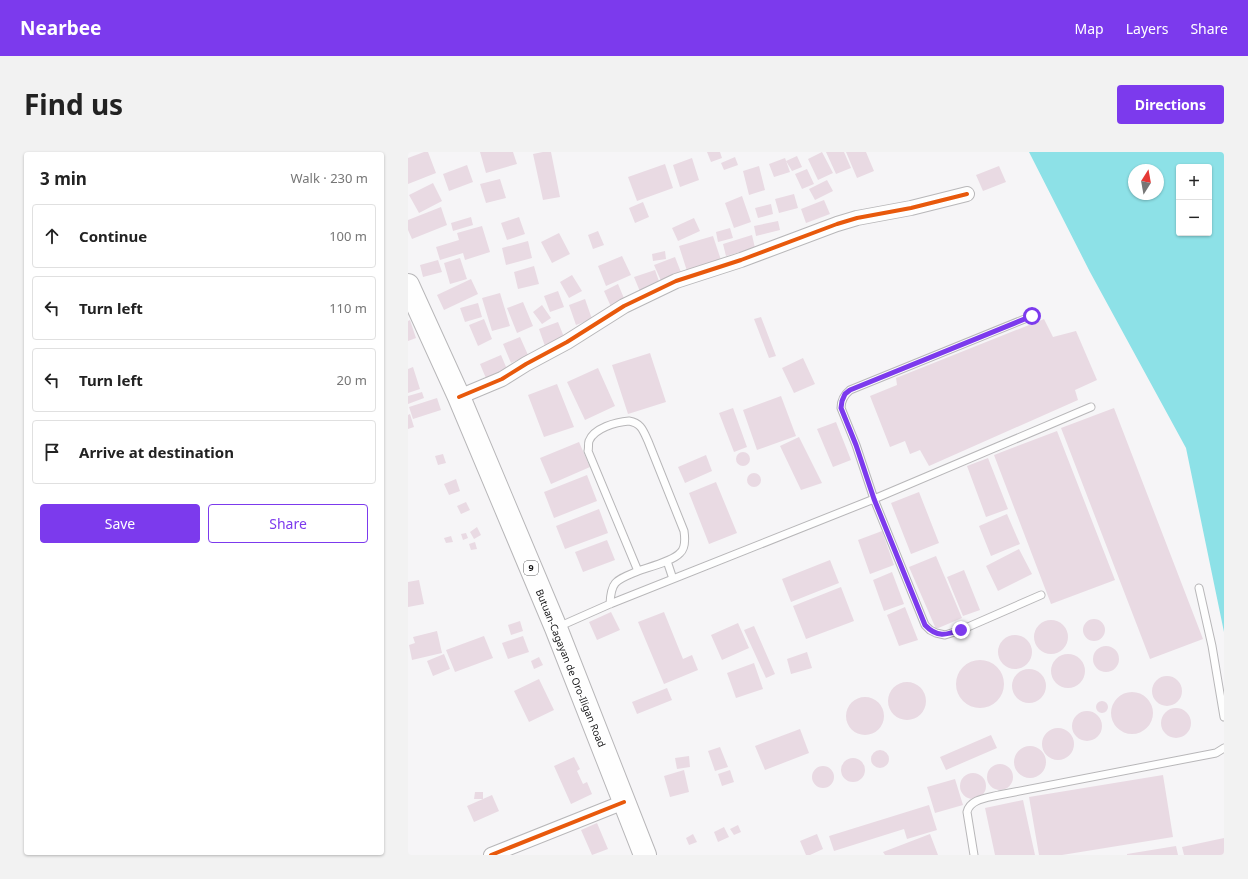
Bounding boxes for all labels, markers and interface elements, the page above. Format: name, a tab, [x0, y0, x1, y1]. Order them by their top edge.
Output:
text: Nearbee	[20, 15, 101, 41]
text: Map	[1075, 19, 1104, 38]
text: Layers	[1126, 19, 1168, 38]
text: Share	[1190, 19, 1228, 38]
text: Find us	[24, 85, 123, 123]
button: Directions	[1117, 85, 1224, 124]
north arrow	[1128, 164, 1164, 200]
map controls	[1176, 164, 1212, 236]
button: +	[1176, 164, 1212, 200]
text: 3 min	[40, 167, 87, 190]
text: Walk · 230 m	[290, 169, 368, 187]
button: −	[1176, 200, 1212, 236]
icon: ahead	[41, 225, 63, 247]
text: Continue	[79, 226, 147, 246]
text: 100 m	[329, 227, 367, 245]
icon: left	[41, 297, 63, 319]
text: Turn left	[79, 298, 143, 318]
text: 110 m	[329, 299, 367, 317]
route start	[1023, 307, 1041, 325]
icon: left	[41, 369, 63, 391]
text: Turn left	[79, 370, 143, 390]
text: 20 m	[337, 371, 367, 389]
icon: arrive	[41, 441, 63, 463]
text: Arrive at destination	[79, 442, 234, 462]
button: Save	[40, 504, 200, 543]
button: Share	[208, 504, 368, 543]
road number: 9	[524, 561, 538, 575]
street label: Butuan-Cagayan de Oro-Iligan Road	[533, 587, 609, 749]
route end	[952, 621, 970, 639]

